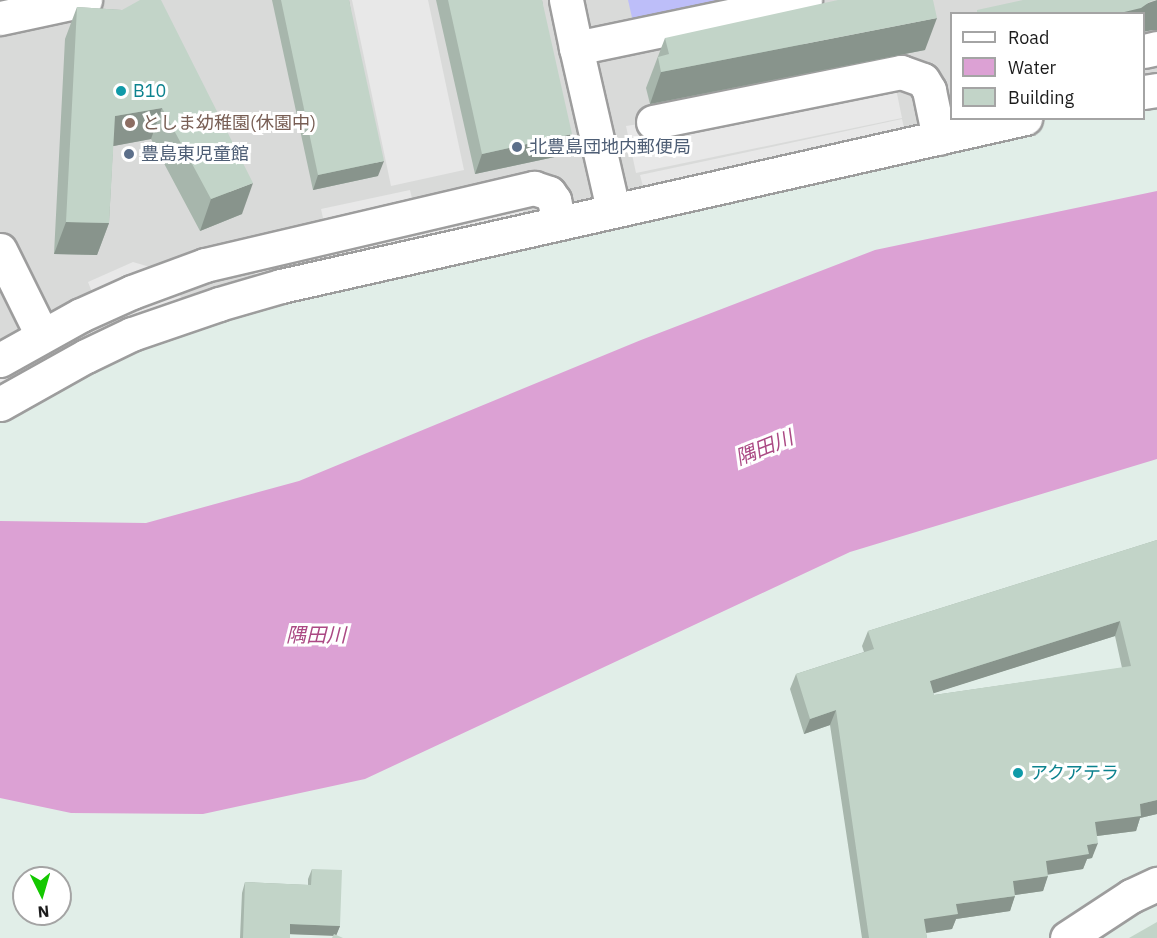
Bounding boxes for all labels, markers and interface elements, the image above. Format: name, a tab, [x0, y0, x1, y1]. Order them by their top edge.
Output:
legend	[950, 12, 1145, 120]
text: Road	[1008, 26, 1049, 49]
text: Water	[1008, 56, 1056, 79]
place label: B10	[133, 80, 166, 102]
marker: B10	[114, 84, 128, 98]
text: Building	[1008, 86, 1074, 109]
place label: としま幼稚園(休園中)	[142, 112, 316, 134]
marker: としま幼稚園(休園中)	[123, 116, 137, 130]
place label: 北豊島団地内郵便局	[529, 136, 691, 158]
marker: 北豊島団地内郵便局	[510, 140, 524, 154]
place label: 豊島東児童館	[141, 143, 249, 165]
marker: 豊島東児童館	[122, 147, 136, 161]
water label: 隅田川	[732, 425, 796, 469]
water label: 隅田川	[286, 622, 346, 646]
place label: アクアテラ	[1030, 762, 1120, 784]
marker: アクアテラ	[1011, 766, 1025, 780]
north arrow	[12, 866, 72, 926]
text: N	[37, 901, 50, 922]

